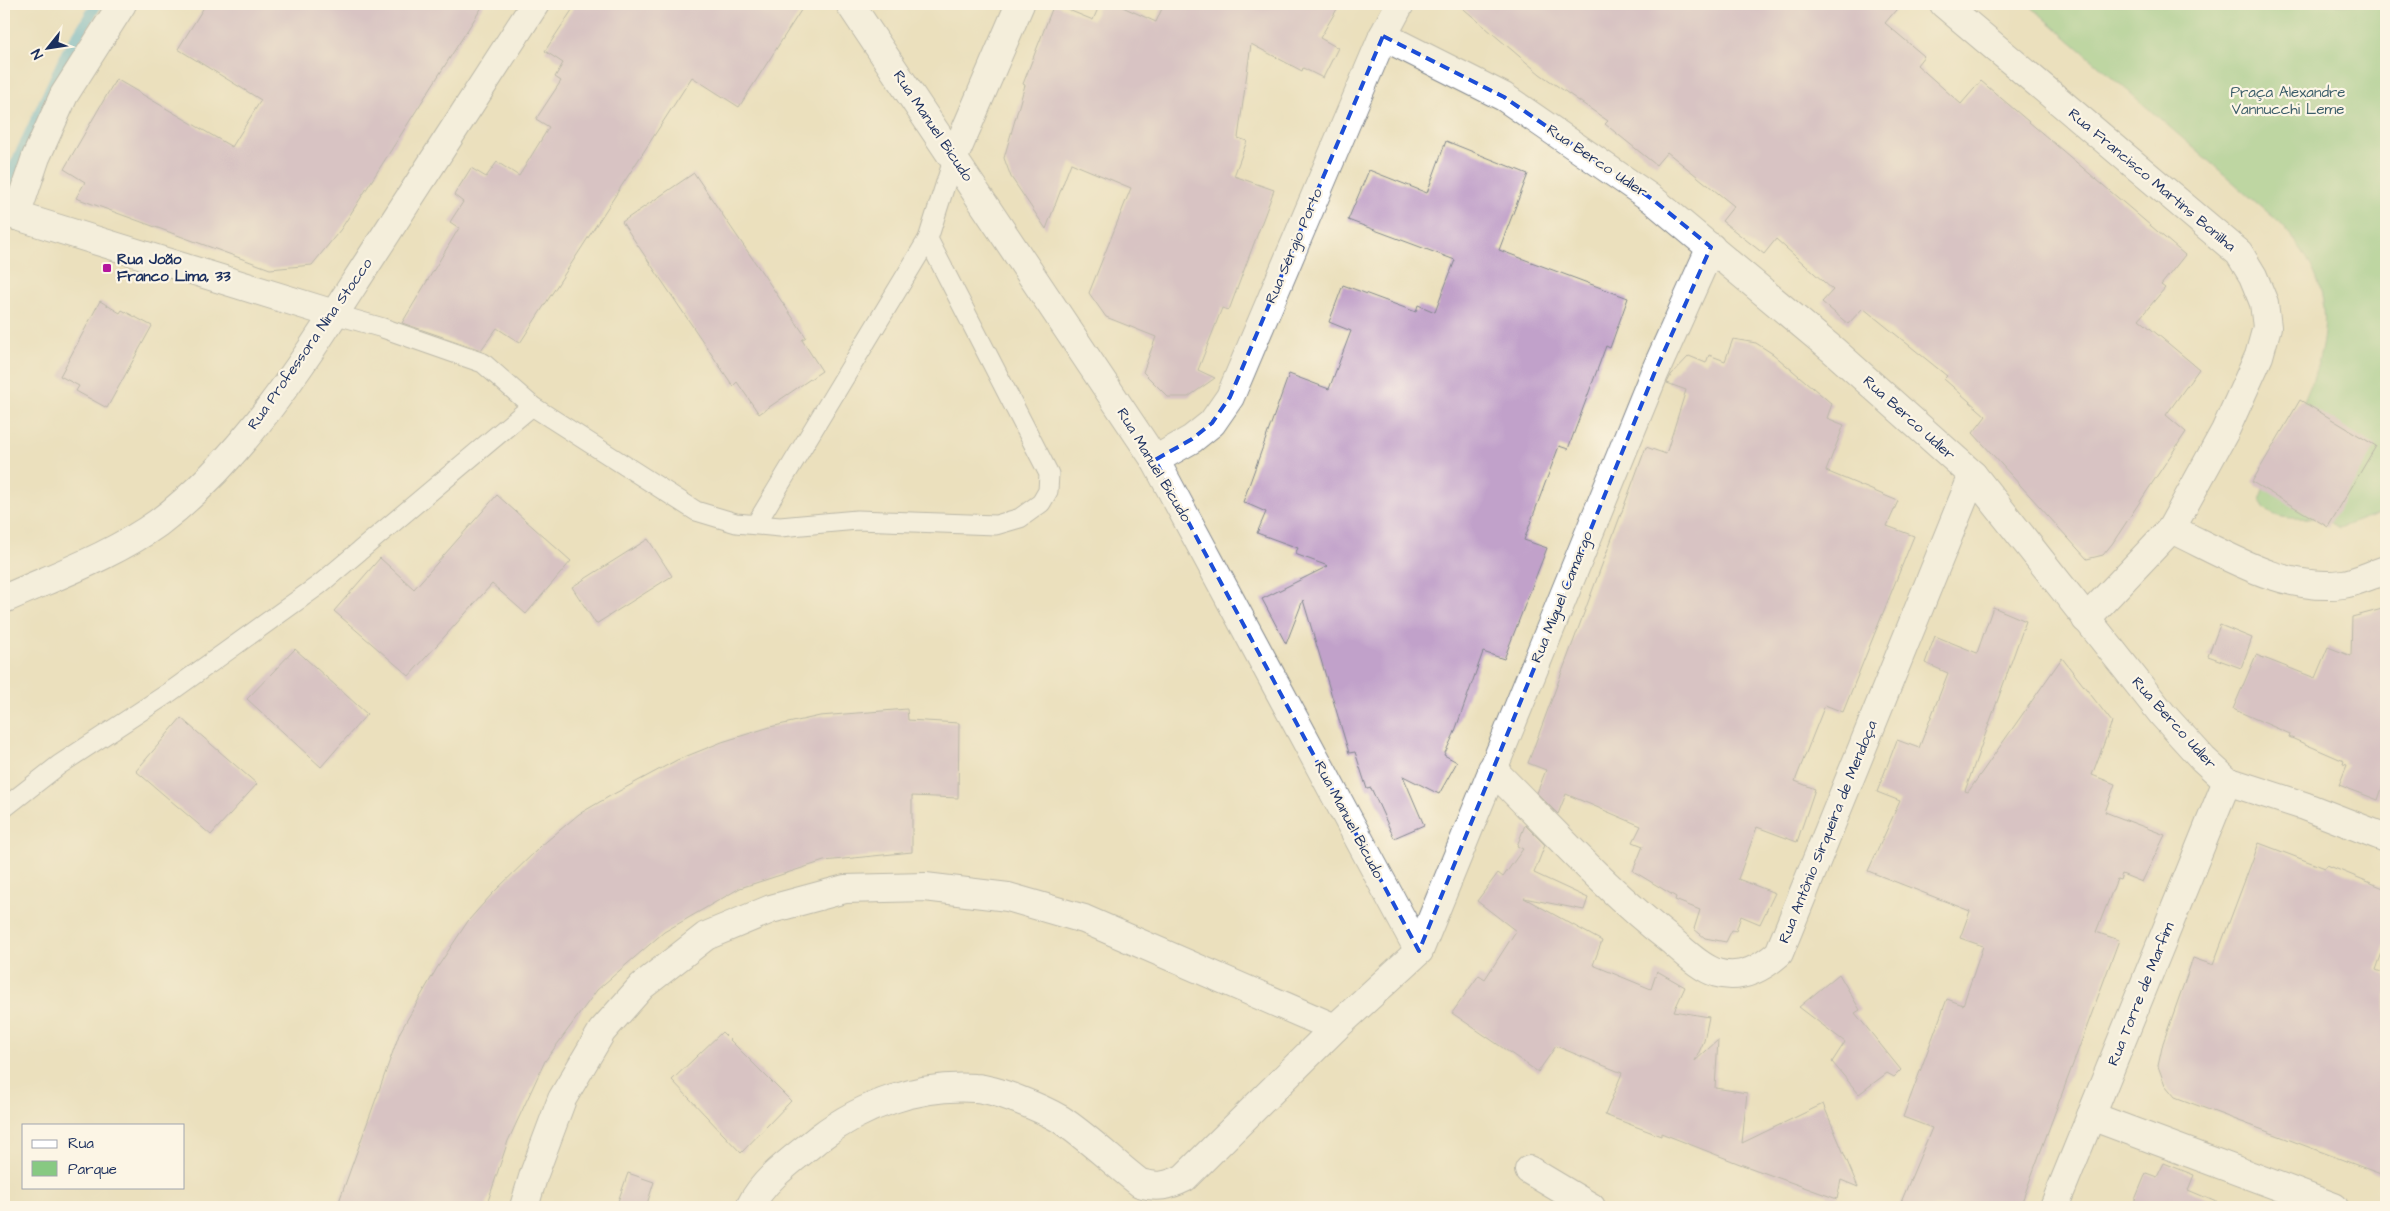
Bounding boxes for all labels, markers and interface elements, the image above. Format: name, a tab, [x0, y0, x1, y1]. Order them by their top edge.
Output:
north arrow	[22, 22, 72, 72]
text: N	[27, 45, 48, 63]
street label: Rua Manuel Bicudo	[888, 66, 978, 186]
park label: Praça Alexandre Vannucchi Leme	[2231, 82, 2345, 120]
street label: Rua Francisco Martins Bonilha	[2064, 104, 2241, 257]
street label: Rua Berco Udler	[1542, 119, 1652, 203]
street label: Rua Sérgio Porto	[1260, 185, 1329, 307]
place label: Rua João Franco Lima, 33	[117, 249, 231, 287]
street label: Rua Professora Nina Stocco	[243, 254, 378, 434]
marker: Rua João Franco Lima, 33	[101, 262, 113, 274]
street label: Rua Berco Udler	[1858, 371, 1960, 465]
street label: Rua Manuel Bicudo	[1112, 404, 1197, 526]
street label: Rua Miguel Camargo	[1526, 527, 1599, 666]
street label: Rua Berco Udler	[2127, 672, 2221, 774]
street label: Rua Antônio Sirqueira de Mendoça	[1774, 717, 1883, 947]
street label: Rua Manuel Bicudo	[1309, 758, 1389, 883]
street label: Rua Torre de Marfim	[2103, 919, 2180, 1069]
legend	[22, 1124, 185, 1188]
text: Rua	[68, 1133, 94, 1154]
text: Parque	[68, 1159, 117, 1180]

